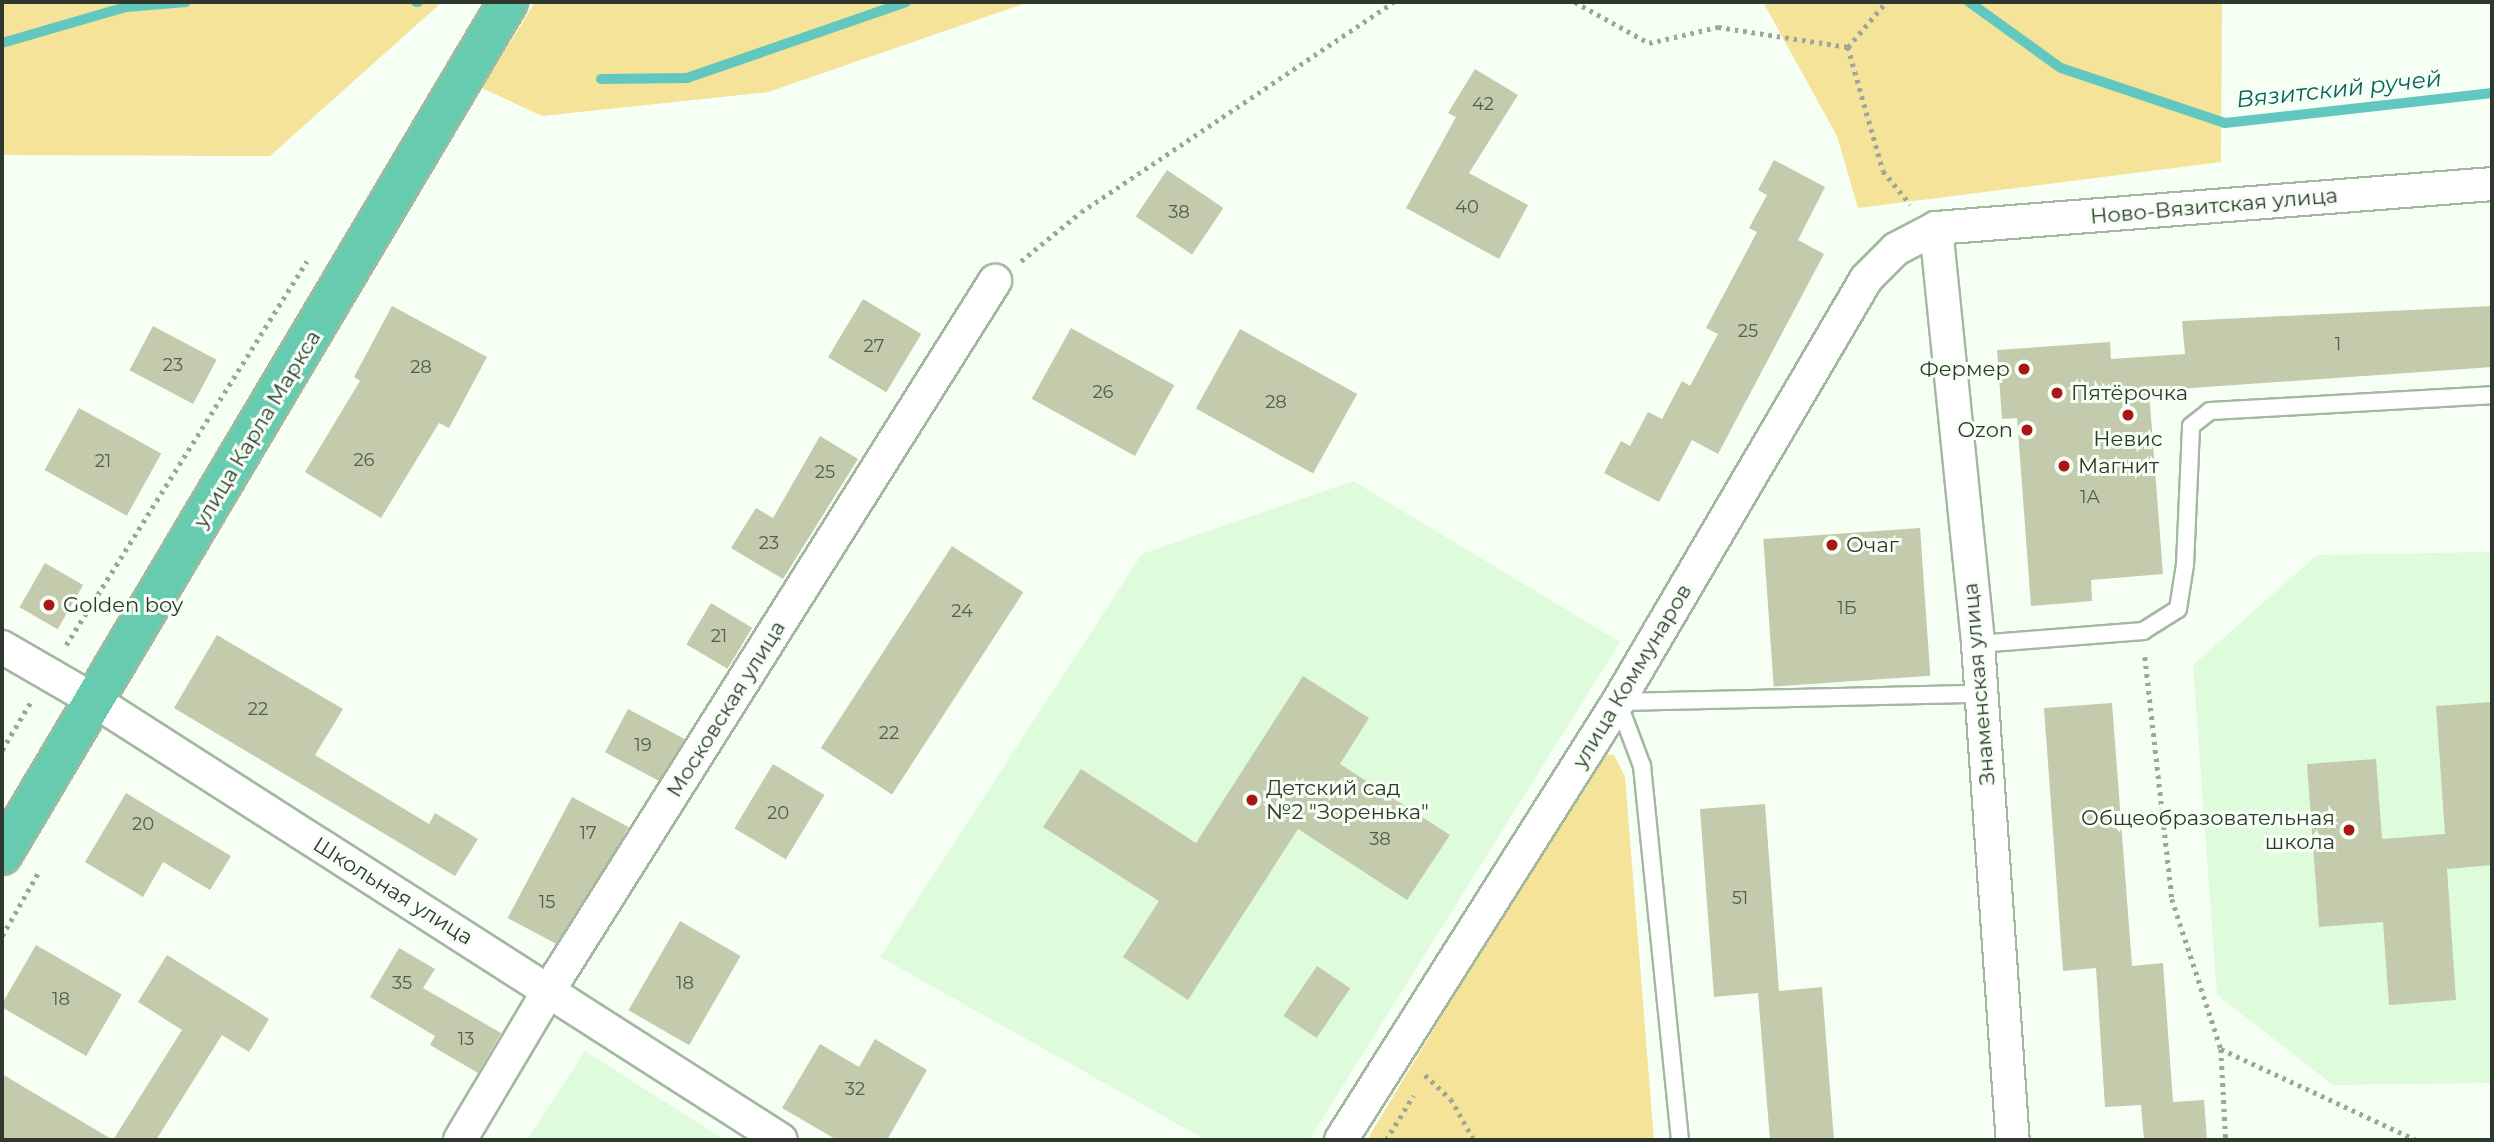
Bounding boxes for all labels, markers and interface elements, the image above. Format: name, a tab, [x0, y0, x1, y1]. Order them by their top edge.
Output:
water label: Вязитский ручей	[2235, 65, 2443, 113]
house number: 42	[1472, 93, 1494, 115]
street label: Ново-Вязитская улица	[2089, 183, 2339, 229]
house number: 40	[1455, 196, 1479, 218]
house number: 38	[1168, 201, 1190, 223]
house number: 25	[1738, 320, 1758, 342]
street label: улица Карла Маркса	[188, 326, 326, 532]
house number: 1	[2335, 333, 2341, 355]
house number: 27	[864, 335, 884, 357]
house number: 23	[163, 354, 183, 376]
house number: 28	[410, 356, 432, 378]
place label: Фермер	[1919, 356, 2010, 382]
marker: Фермер	[2016, 361, 2032, 377]
place label: Пятёрочка	[2071, 380, 2188, 406]
house number: 26	[1092, 381, 1114, 403]
marker: Пятёрочка	[2049, 385, 2065, 401]
house number: 28	[1265, 391, 1287, 413]
marker: Невис	[2120, 407, 2136, 423]
place label: Ozon	[1957, 417, 2013, 443]
marker: Ozon	[2019, 422, 2035, 438]
place label: Невис	[2093, 426, 2163, 452]
house number: 26	[353, 449, 375, 471]
house number: 21	[95, 450, 111, 472]
place label: Магнит	[2078, 453, 2159, 479]
marker: Магнит	[2056, 458, 2072, 474]
house number: 25	[815, 461, 835, 483]
house number: 1А	[2080, 486, 2100, 508]
house number: 23	[759, 532, 779, 554]
place label: Очаг	[1846, 532, 1899, 558]
marker: Очаг	[1824, 537, 1840, 553]
street label: улица Коммунаров	[1567, 579, 1697, 773]
street label: Знаменская улица	[1958, 582, 2000, 786]
place label: Golden boy	[63, 592, 183, 618]
marker: Golden boy	[41, 597, 57, 613]
house number: 1Б	[1837, 597, 1857, 619]
house number: 24	[951, 600, 973, 622]
street label: Московская улица	[661, 616, 791, 802]
house number: 21	[711, 625, 727, 647]
house number: 22	[248, 698, 268, 720]
house number: 22	[879, 722, 899, 744]
house number: 19	[634, 734, 652, 756]
place label: Детский сад №2 "Зоренька"	[1266, 775, 1429, 825]
marker: Детский сад №2 "Зоренька"	[1244, 792, 1260, 808]
house number: 20	[767, 802, 789, 824]
place label: Общеобразовательная школа	[2081, 805, 2335, 855]
house number: 20	[132, 813, 154, 835]
house number: 17	[579, 822, 597, 844]
marker: Общеобразовательная школа	[2341, 822, 2357, 838]
house number: 38	[1369, 828, 1391, 850]
street label: Школьная улица	[309, 832, 477, 950]
house number: 51	[1732, 887, 1748, 909]
house number: 15	[539, 891, 555, 913]
house number: 35	[392, 972, 412, 994]
house number: 18	[676, 972, 694, 994]
house number: 18	[52, 988, 70, 1010]
house number: 13	[458, 1028, 474, 1050]
house number: 32	[845, 1078, 865, 1100]

